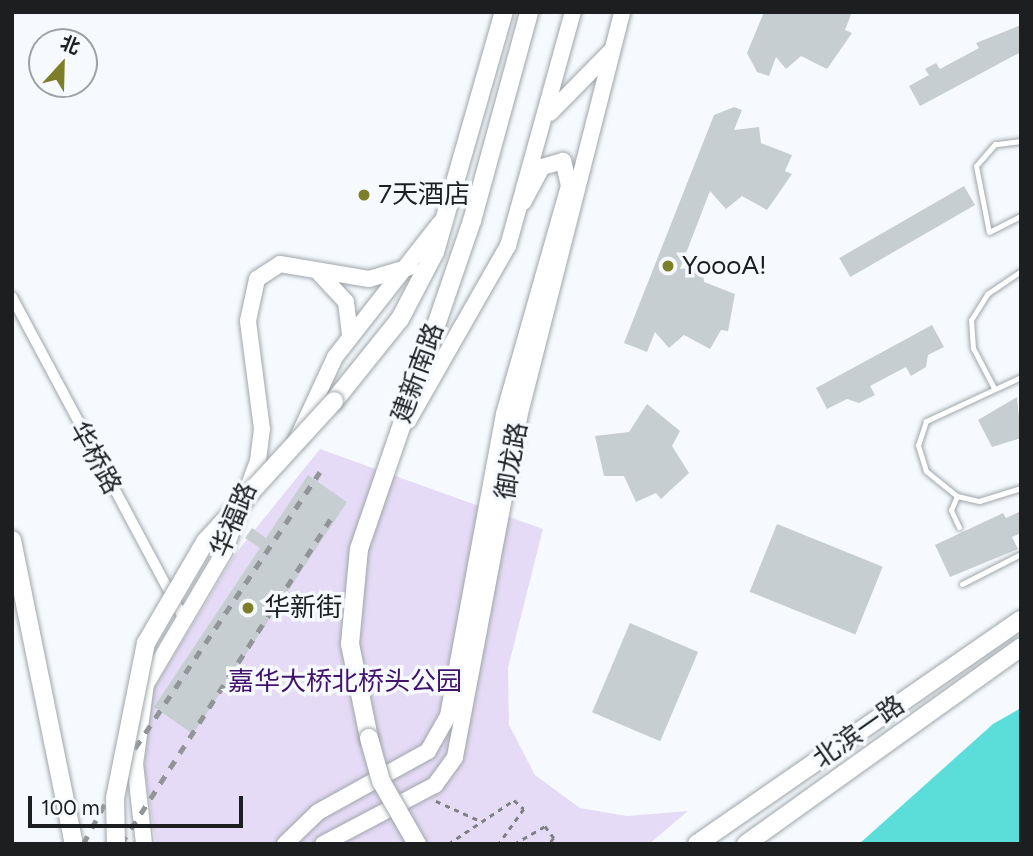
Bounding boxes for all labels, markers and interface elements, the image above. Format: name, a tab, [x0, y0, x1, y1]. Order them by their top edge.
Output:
north arrow	[28, 28, 98, 98]
text: 北	[57, 31, 83, 59]
place label: 7天酒店	[378, 179, 470, 211]
marker: 7天酒店	[356, 187, 372, 203]
place label: YoooA!	[682, 250, 767, 282]
marker: YoooA!	[660, 258, 676, 274]
street label: 建新南路	[386, 319, 450, 427]
street label: 华桥路	[62, 416, 128, 500]
street label: 御龙路	[490, 420, 534, 502]
street label: 华福路	[204, 478, 264, 562]
place label: 华新街	[264, 592, 342, 624]
marker: 华新街	[238, 598, 258, 618]
park label: 嘉华大桥北桥头公园	[228, 666, 462, 698]
street label: 北滨一路	[807, 689, 911, 775]
scale bar	[32, 782, 247, 826]
text: 100 m	[41, 795, 100, 820]

